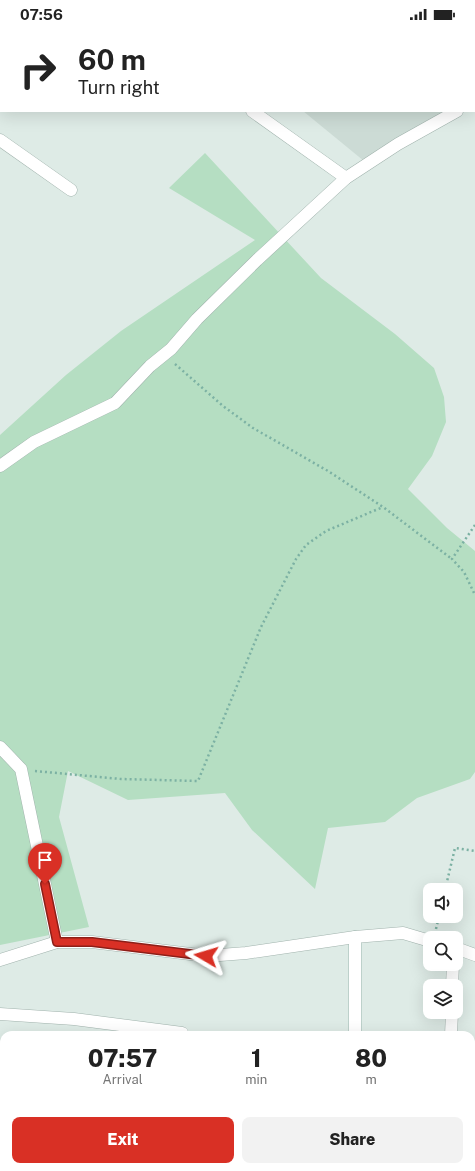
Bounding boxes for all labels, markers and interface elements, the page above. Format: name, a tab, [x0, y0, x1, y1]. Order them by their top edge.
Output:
text: 07:56	[20, 6, 63, 23]
text: 60 m	[78, 43, 146, 76]
icon: right	[12, 44, 64, 96]
text: Turn right	[78, 77, 160, 98]
pin	[28, 843, 62, 884]
icon: arrive	[34, 849, 56, 871]
map controls	[423, 883, 463, 1019]
button: sound	[423, 883, 463, 923]
button: search	[423, 931, 463, 971]
position arrow	[185, 935, 227, 977]
button: layers	[423, 979, 463, 1019]
text: 07:57	[88, 1044, 157, 1072]
text: 1	[251, 1044, 261, 1072]
text: 80	[355, 1044, 387, 1072]
text: Arrival	[103, 1072, 143, 1087]
text: min	[245, 1072, 267, 1087]
text: m	[365, 1072, 377, 1087]
button: Exit	[12, 1117, 234, 1163]
button: Share	[242, 1117, 463, 1163]

